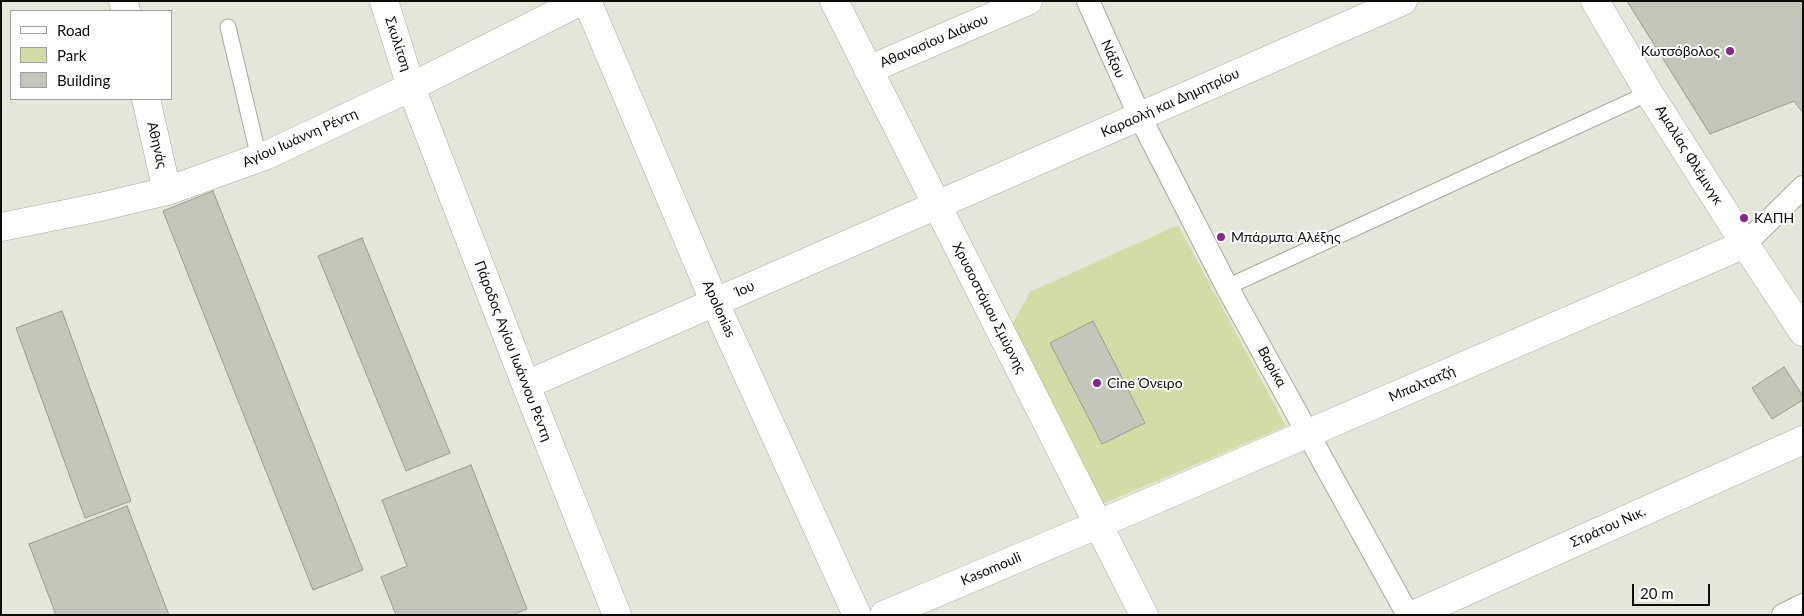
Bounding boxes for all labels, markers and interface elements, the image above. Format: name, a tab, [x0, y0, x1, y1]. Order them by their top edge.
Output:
legend	[10, 10, 172, 100]
street label: Αθανασίου Διάκου	[877, 11, 991, 71]
street label: Σκυλίτση	[381, 15, 415, 73]
text: Road	[57, 21, 90, 39]
street label: Νάξου	[1097, 37, 1129, 81]
place label: Κωτσόβολος	[1641, 43, 1720, 59]
marker: Κωτσόβολος	[1724, 45, 1736, 57]
text: Park	[57, 46, 86, 64]
street label: Καραολή και Δημητρίου	[1098, 65, 1242, 141]
text: Building	[57, 71, 110, 89]
street label: Αμαλίας Φλέμινγκ	[1652, 102, 1726, 208]
street label: Αγίου Ιωάννη Ρέντη	[240, 105, 360, 171]
street label: Αθηνάς	[143, 120, 171, 170]
place label: ΚΑΠΗ	[1754, 210, 1794, 226]
marker: ΚΑΠΗ	[1738, 212, 1750, 224]
place label: Μπάρμπα Αλέξης	[1231, 229, 1341, 245]
marker: Μπάρμπα Αλέξης	[1215, 231, 1227, 243]
street label: Χρυσοστόμου Σμύρνης	[949, 240, 1029, 376]
street label: Πάροδος Αγίου Ιωάννου Ρέντη	[471, 258, 555, 444]
street label: Ίου	[733, 277, 757, 301]
street label: Apolonias	[699, 278, 739, 340]
street label: Βαρίκα	[1254, 344, 1290, 390]
street label: Μπαλτατζή	[1386, 362, 1458, 406]
place label: Cine Όνειρο	[1107, 375, 1183, 391]
marker: Cine Όνειρο	[1091, 377, 1103, 389]
street label: Στράτου Νικ.	[1568, 503, 1648, 551]
street label: Kasomouli	[958, 549, 1024, 589]
scale bar	[1634, 574, 1712, 606]
text: 20 m	[1640, 584, 1674, 602]

